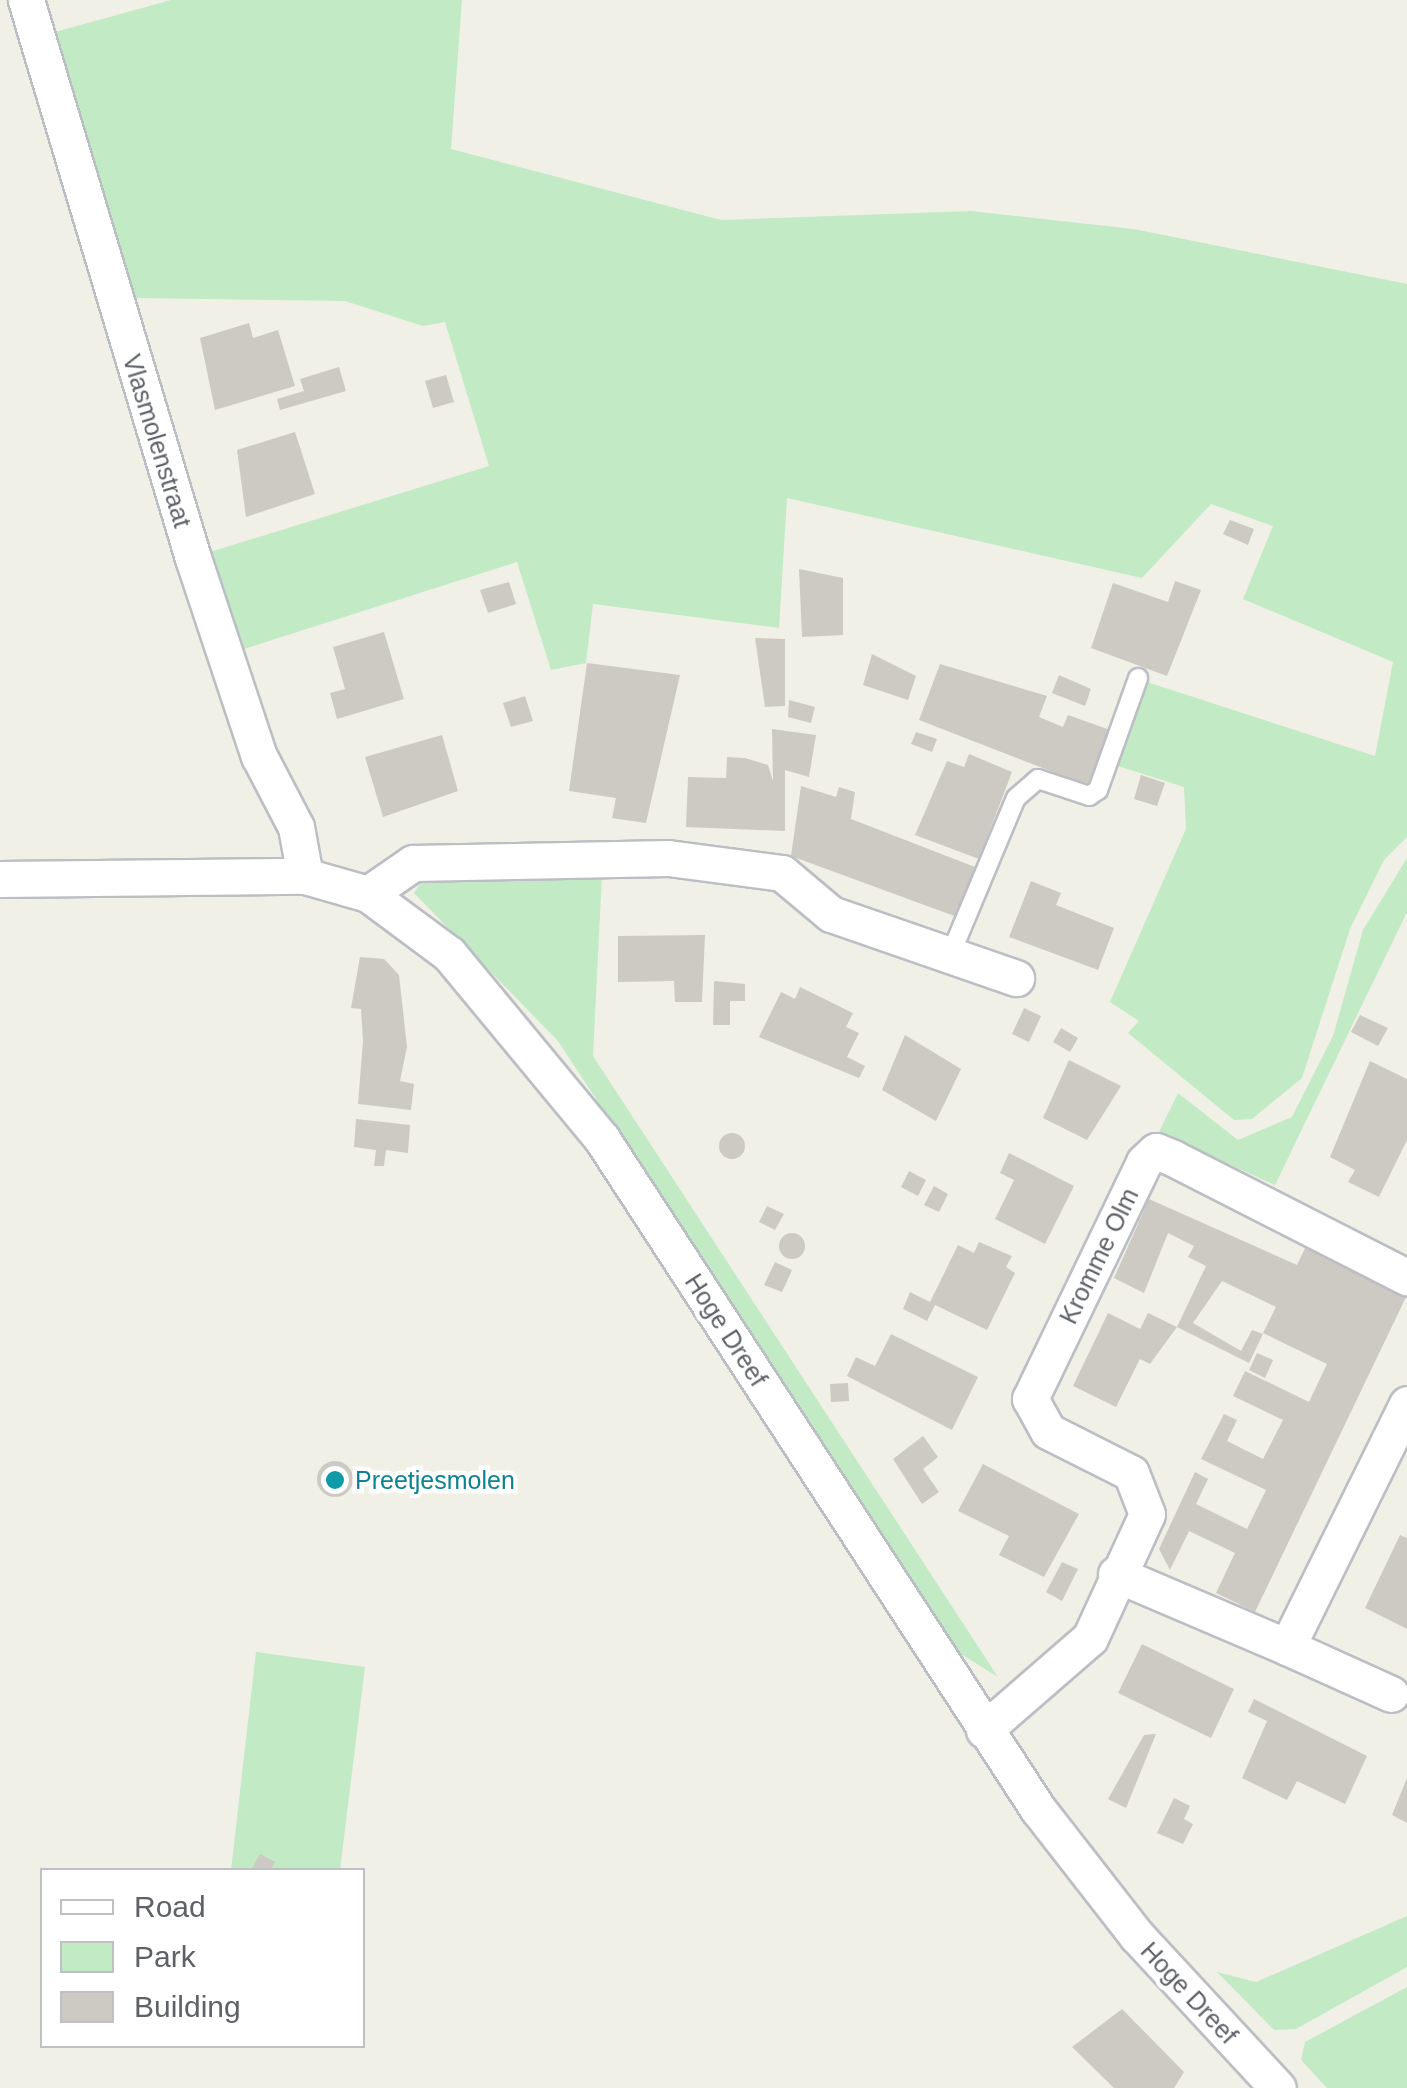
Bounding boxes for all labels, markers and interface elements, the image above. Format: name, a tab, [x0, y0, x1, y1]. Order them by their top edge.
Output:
street label: Vlasmolenstraat	[116, 351, 198, 531]
street label: Kromme Olm	[1053, 1183, 1145, 1329]
street label: Hoge Dreef	[679, 1268, 773, 1392]
place label: Preetjesmolen	[355, 1465, 515, 1495]
marker: Preetjesmolen	[324, 1469, 346, 1491]
legend	[40, 1868, 365, 2048]
text: Road	[134, 1890, 206, 1923]
street label: Hoge Dreef	[1134, 1936, 1244, 2050]
text: Park	[134, 1940, 196, 1973]
text: Building	[134, 1990, 241, 2023]

